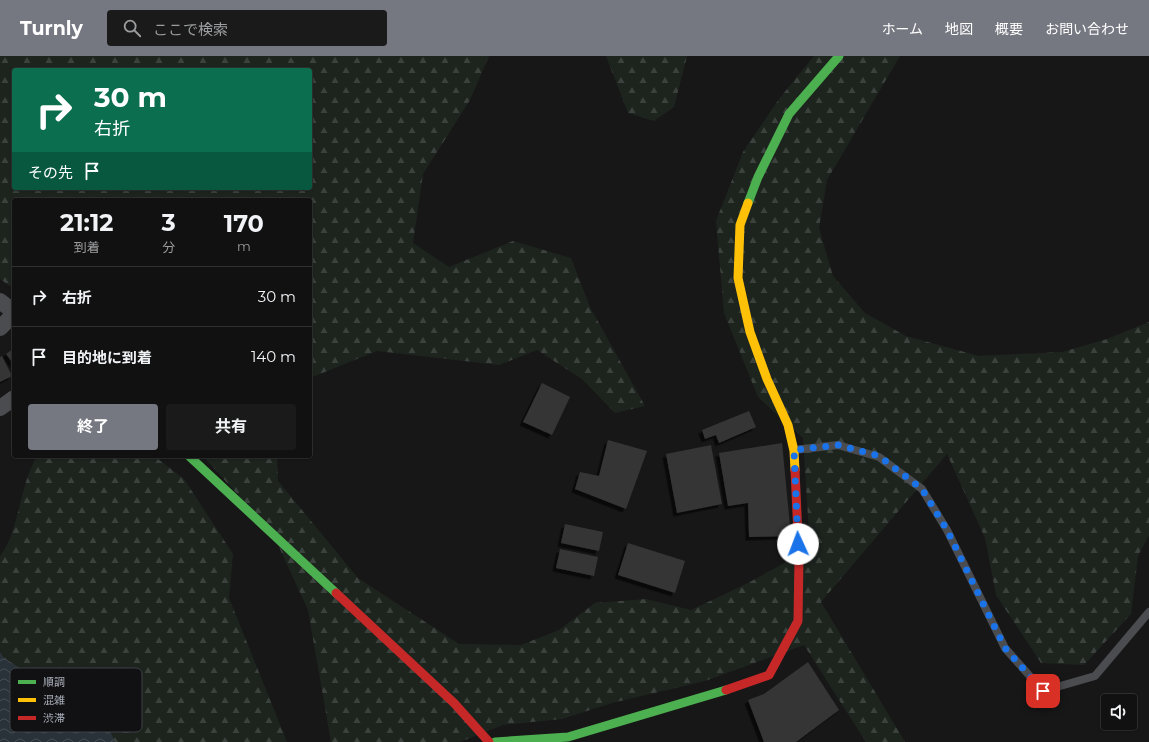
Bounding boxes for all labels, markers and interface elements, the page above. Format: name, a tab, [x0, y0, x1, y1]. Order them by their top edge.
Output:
search box	[107, 10, 387, 46]
text: Turnly	[20, 17, 83, 40]
icon: search	[121, 17, 143, 39]
text: ここで検索	[153, 20, 228, 39]
text: ホーム	[881, 20, 923, 38]
text: 地図	[945, 20, 973, 38]
text: 概要	[995, 20, 1023, 38]
text: お問い合わせ	[1045, 20, 1129, 38]
text: 30 m	[94, 80, 167, 114]
icon: right	[28, 84, 80, 136]
text: 右折	[94, 118, 130, 140]
icon: arrive	[81, 160, 103, 182]
text: その先	[28, 163, 73, 182]
text: 21:12	[60, 208, 113, 237]
text: 3	[162, 208, 176, 237]
text: 170	[224, 209, 264, 238]
text: m	[237, 238, 251, 254]
text: 到着	[74, 239, 100, 255]
text: 分	[162, 239, 175, 255]
icon: right	[28, 286, 50, 308]
text: 30 m	[258, 287, 296, 306]
text: 右折	[62, 288, 92, 307]
icon: arrive	[28, 346, 50, 368]
text: 140 m	[251, 347, 296, 366]
text: 目的地に到着	[62, 348, 152, 367]
button: 終了	[28, 404, 158, 450]
button: 共有	[166, 404, 296, 450]
position arrow	[777, 523, 819, 565]
legend	[10, 668, 142, 732]
pin	[1026, 674, 1060, 708]
text: 順調	[43, 675, 65, 689]
icon: arrive	[1032, 680, 1054, 702]
text: 混雑	[43, 693, 65, 707]
map controls	[1101, 694, 1137, 730]
button: sound	[1101, 694, 1137, 730]
text: 渋滞	[43, 711, 65, 725]

